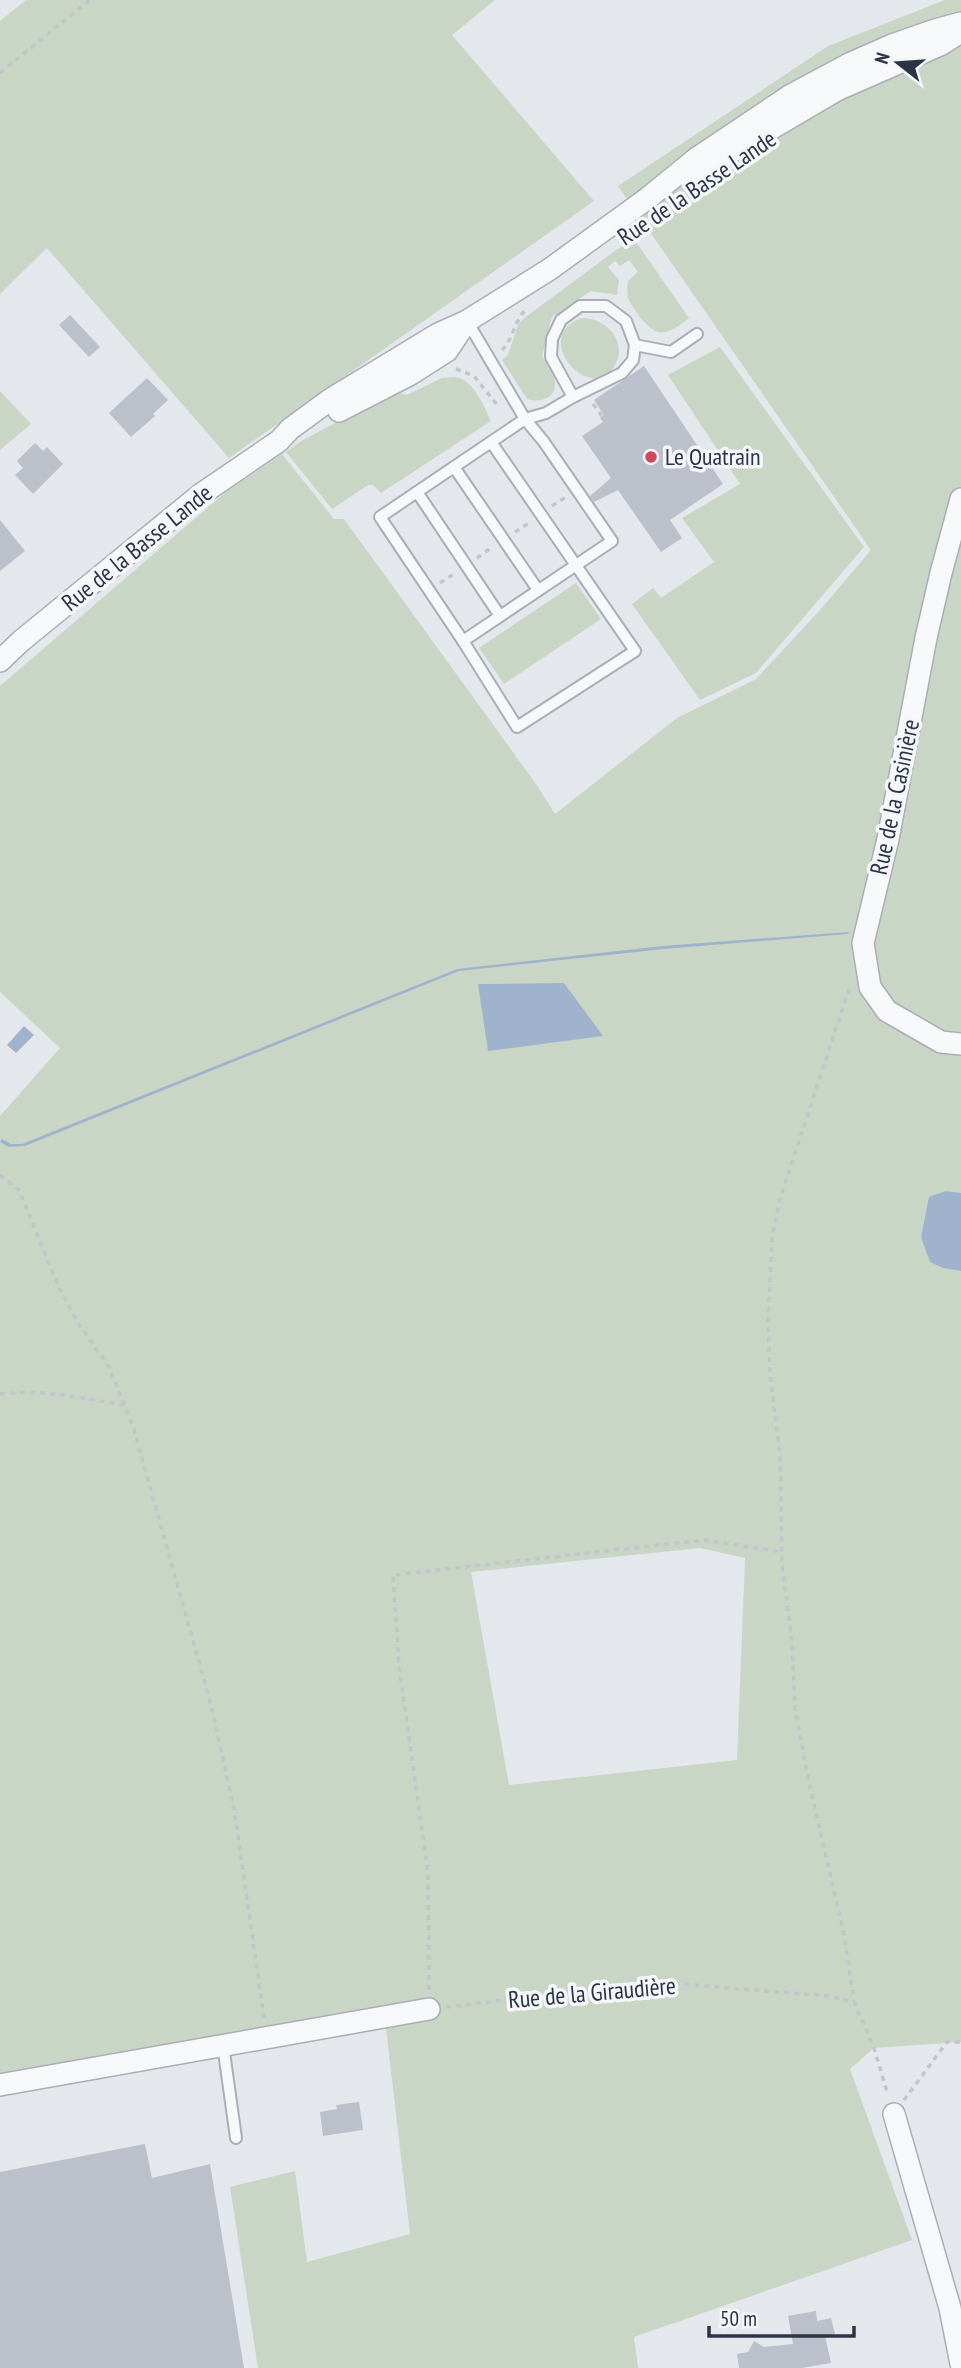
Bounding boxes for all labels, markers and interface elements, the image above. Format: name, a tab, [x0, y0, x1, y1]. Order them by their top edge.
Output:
north arrow	[863, 28, 933, 98]
text: N	[869, 50, 895, 66]
street label: Rue de la Basse Lande	[611, 123, 782, 252]
place label: Le Quatrain	[665, 441, 761, 472]
marker: Le Quatrain	[643, 449, 659, 465]
street label: Rue de la Basse Lande	[55, 477, 218, 618]
street label: Rue de la Casinière	[863, 716, 926, 878]
street label: Rue de la Giraudière	[507, 1970, 677, 2015]
scale bar	[709, 2294, 854, 2338]
text: 50 m	[720, 2305, 757, 2332]

